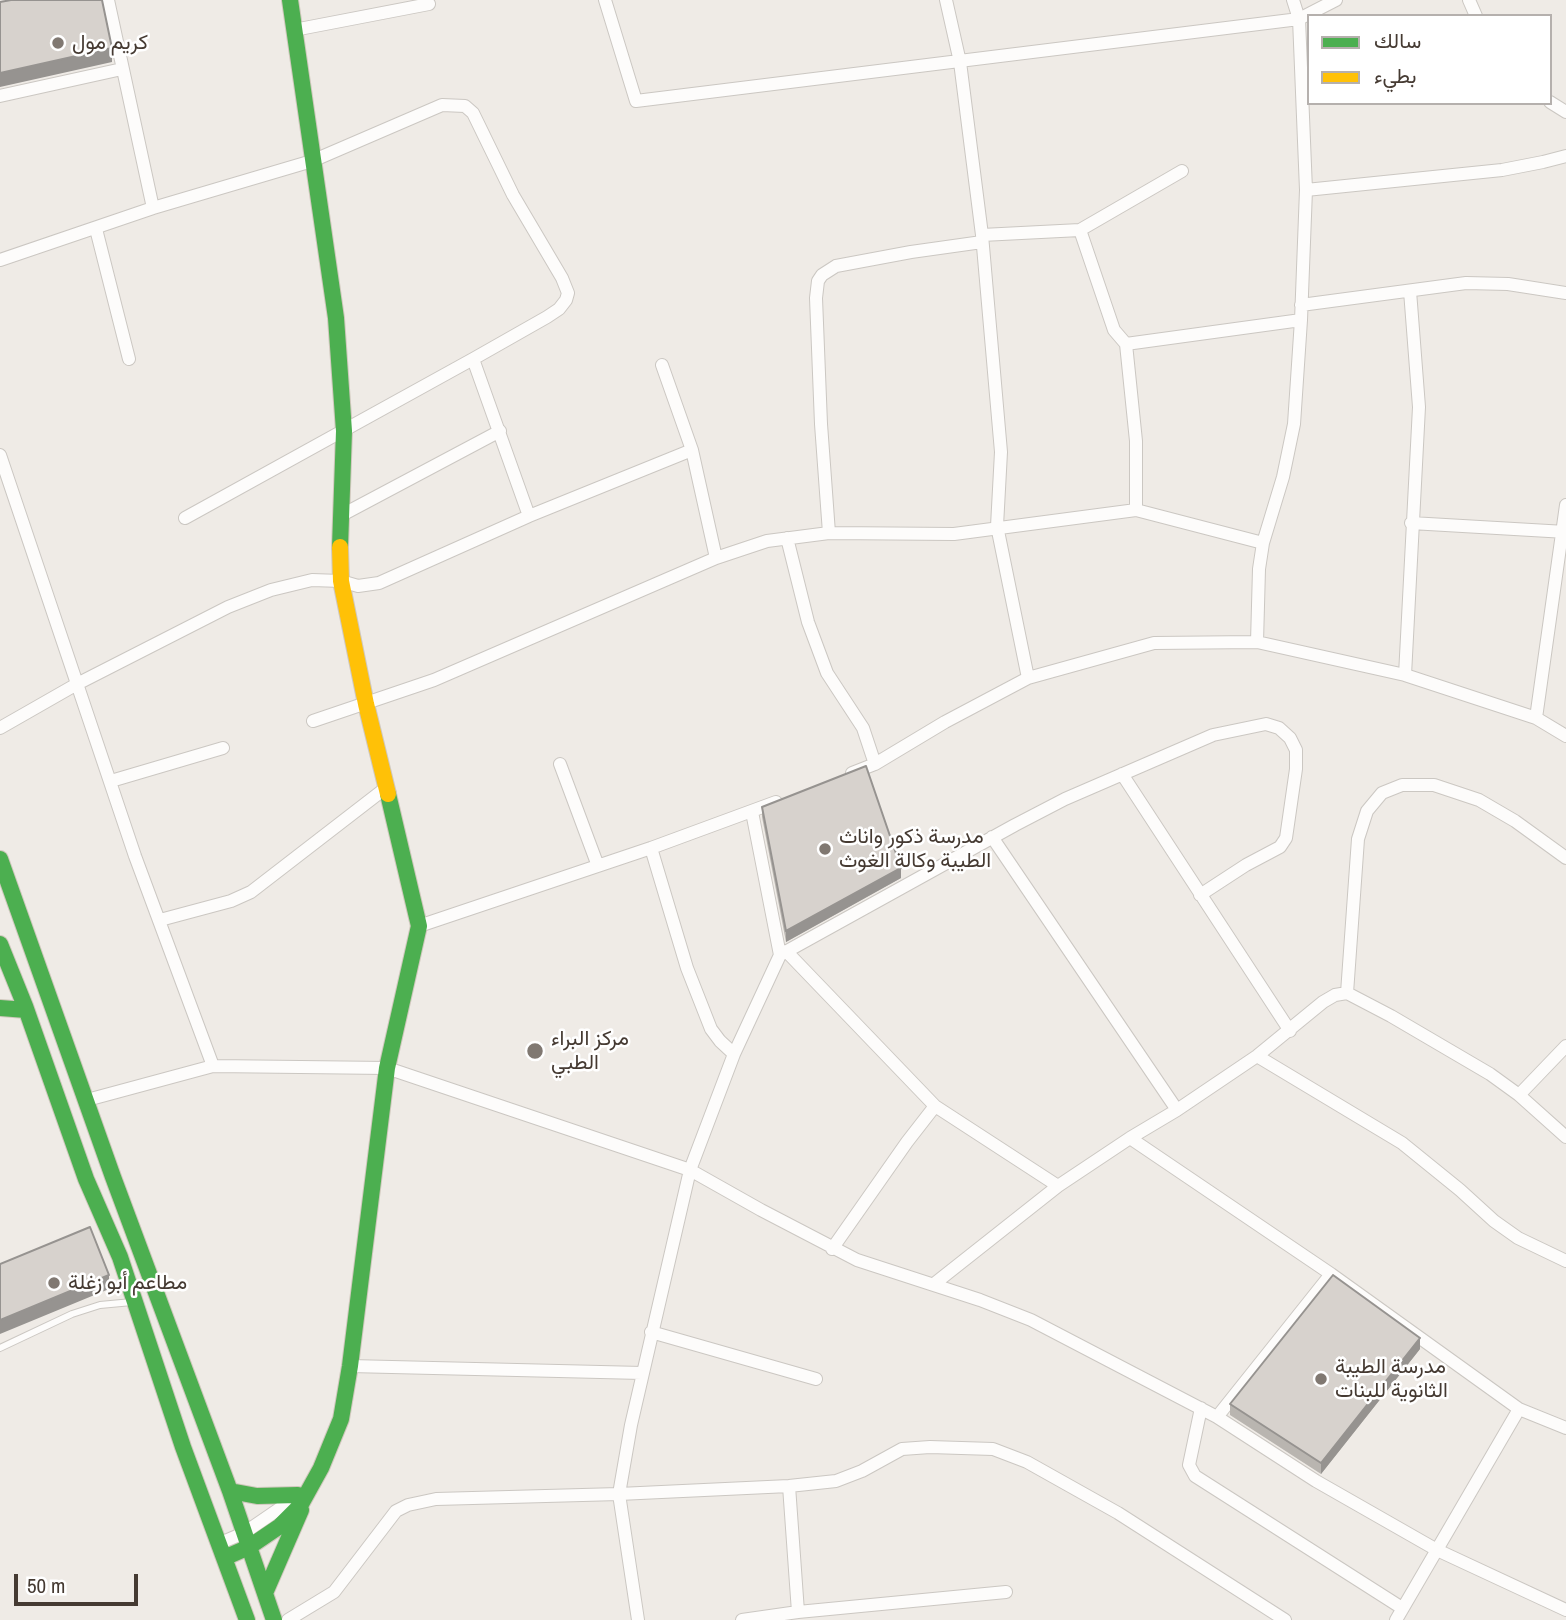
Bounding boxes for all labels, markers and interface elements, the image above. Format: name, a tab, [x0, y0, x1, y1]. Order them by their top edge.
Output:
legend	[1307, 14, 1552, 105]
text: سالك	[1374, 26, 1421, 55]
place label: كريم مول	[72, 30, 148, 56]
marker: كريم مول	[50, 35, 66, 51]
text: بطيء	[1374, 61, 1417, 90]
place label: مدرسة ذكور واناث الطيبة وكالة الغوث	[839, 824, 991, 874]
marker: مدرسة ذكور واناث الطيبة وكالة الغوث	[817, 841, 833, 857]
place label: مركز البراء الطبي	[551, 1026, 629, 1076]
marker: مركز البراء الطبي	[525, 1041, 545, 1061]
place label: مطاعم أبو زغلة	[68, 1270, 187, 1296]
marker: مطاعم أبو زغلة	[46, 1275, 62, 1291]
place label: مدرسة الطيبة الثانوية للبنات	[1335, 1354, 1448, 1404]
marker: مدرسة الطيبة الثانوية للبنات	[1313, 1371, 1329, 1387]
scale bar	[18, 1560, 142, 1604]
text: 50 m	[27, 1571, 65, 1600]

